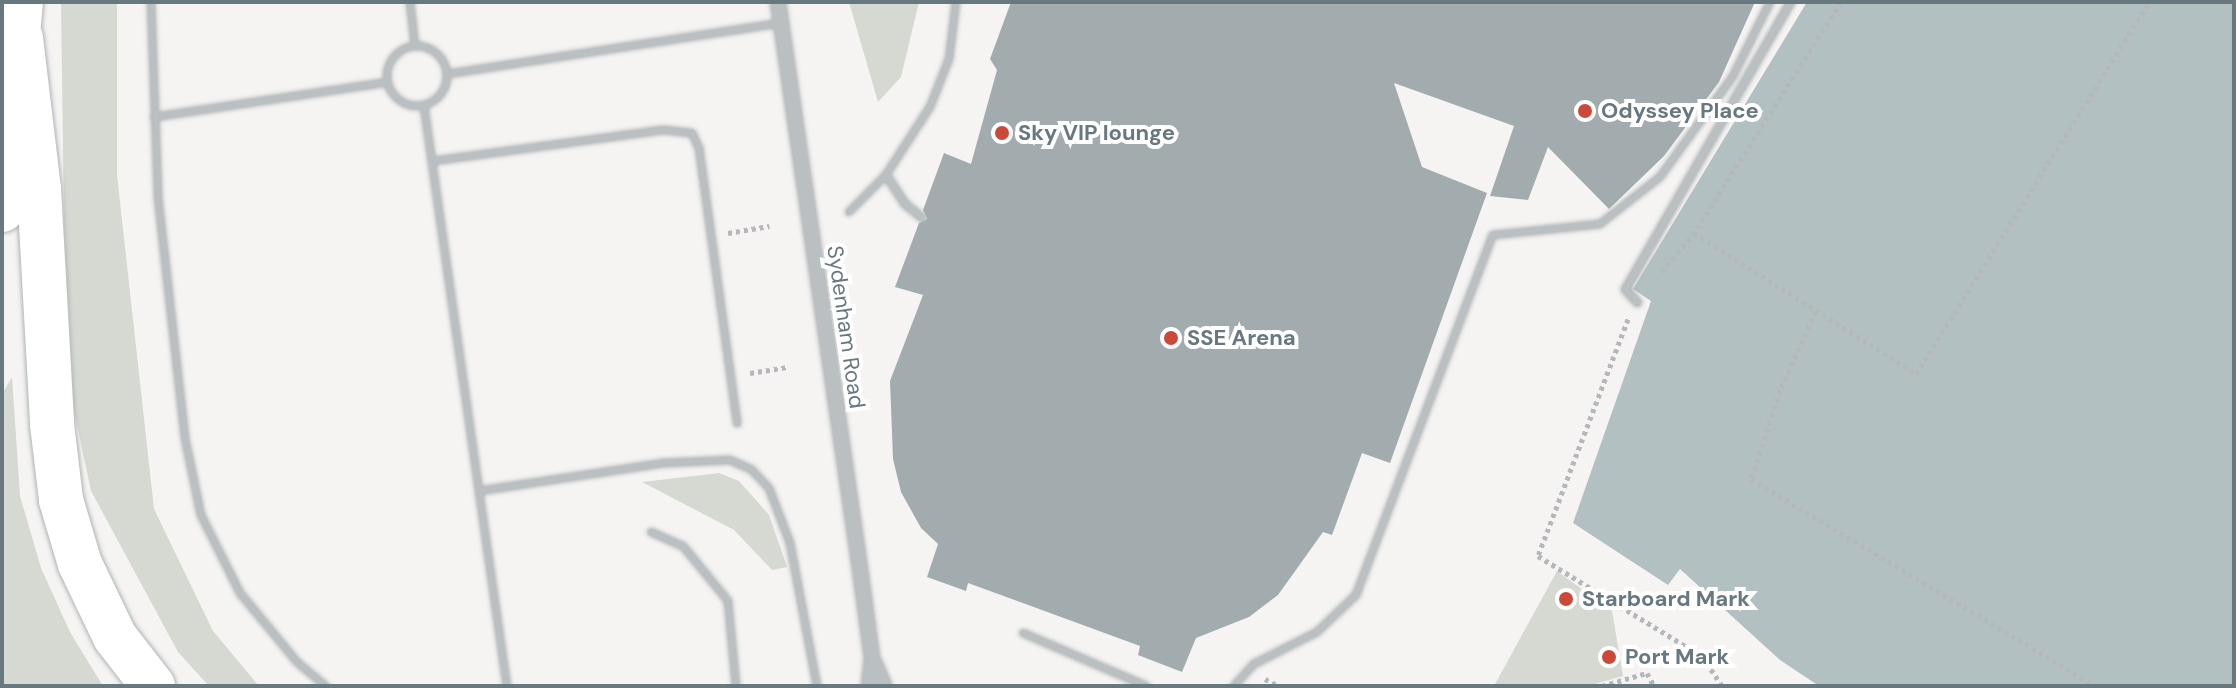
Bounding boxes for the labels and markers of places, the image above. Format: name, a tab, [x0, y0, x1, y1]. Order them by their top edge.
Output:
place label: Odyssey Place	[1601, 98, 1759, 124]
marker: Odyssey Place	[1576, 102, 1594, 120]
place label: Sky VIP lounge	[1018, 120, 1175, 146]
marker: Sky VIP lounge	[993, 124, 1011, 142]
place label: SSE Arena	[1187, 325, 1296, 351]
marker: SSE Arena	[1162, 329, 1180, 347]
place label: Starboard Mark	[1582, 586, 1750, 612]
marker: Starboard Mark	[1557, 590, 1575, 608]
place label: Port Mark	[1625, 644, 1729, 670]
marker: Port Mark	[1600, 648, 1618, 666]

